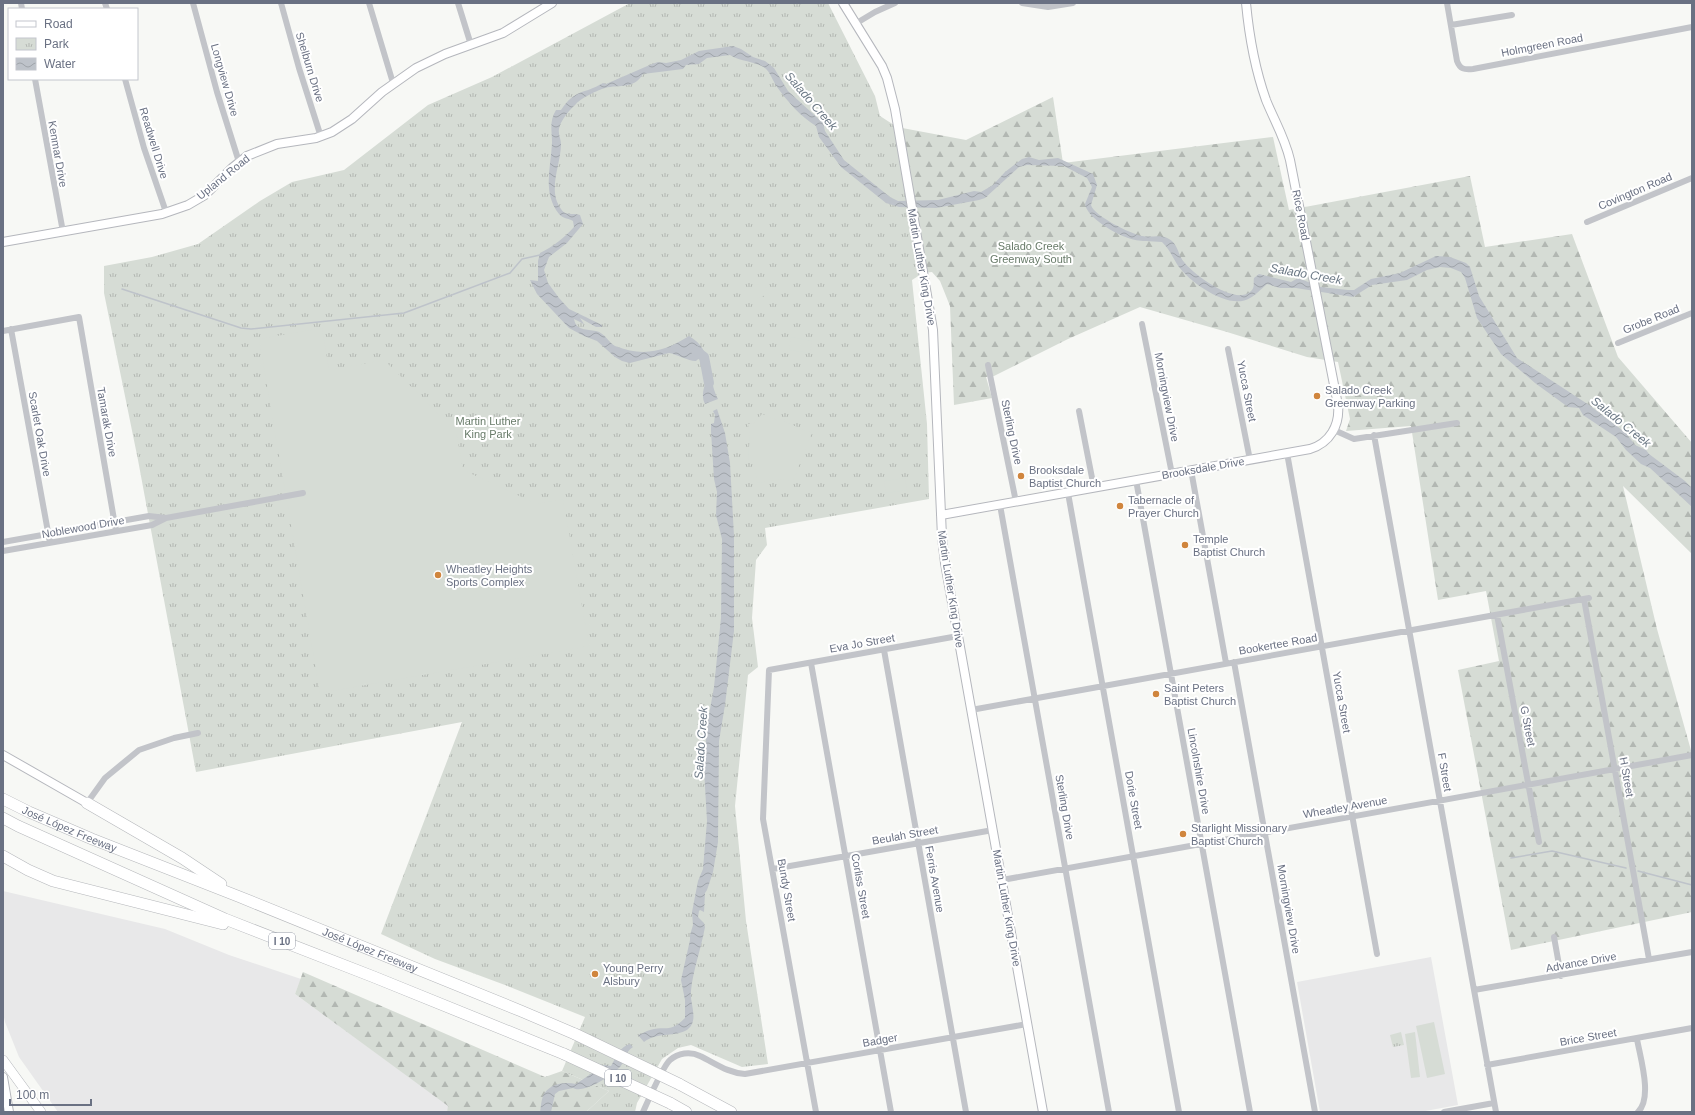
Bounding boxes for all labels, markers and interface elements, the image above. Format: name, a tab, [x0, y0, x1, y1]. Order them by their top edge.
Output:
legend	[8, 8, 138, 80]
text: Road	[44, 17, 73, 31]
street label: Shelburn Drive	[294, 30, 326, 104]
street label: Holmgreen Road	[1500, 31, 1584, 59]
text: Park	[44, 37, 70, 51]
street label: Longview Drive	[209, 42, 241, 118]
text: Water	[44, 57, 76, 71]
water label: Salado Creek	[782, 69, 841, 134]
street label: Readwell Drive	[137, 106, 171, 180]
street label: Kenmar Drive	[46, 120, 70, 188]
street label: Upland Road	[194, 152, 252, 202]
street label: Covington Road	[1596, 170, 1674, 212]
street label: Rice Road	[1290, 189, 1312, 241]
street label: Martin Luther King Drive	[906, 208, 938, 326]
park label: Salado Creek Greenway South	[990, 240, 1072, 265]
water label: Salado Creek	[1269, 261, 1344, 287]
street label: Grobe Road	[1621, 302, 1681, 336]
street label: Morningview Drive	[1152, 351, 1182, 443]
street label: Yucca Street	[1235, 359, 1259, 423]
place label: Salado Creek Greenway Parking	[1325, 384, 1416, 409]
street label: Tamarak Drive	[95, 386, 119, 458]
street label: Scarlet Oak Drive	[27, 391, 53, 477]
marker: Salado Creek Greenway Parking	[1312, 391, 1322, 401]
water label: Salado Creek	[1588, 394, 1654, 451]
street label: Sterling Drive	[999, 398, 1025, 466]
park label: Martin Luther King Park	[456, 415, 521, 440]
street label: Brooksdale Drive	[1161, 455, 1245, 481]
place label: Brooksdale Baptist Church	[1029, 464, 1101, 489]
marker: Brooksdale Baptist Church	[1016, 471, 1026, 481]
place label: Tabernacle of Prayer Church	[1128, 494, 1199, 519]
marker: Tabernacle of Prayer Church	[1115, 501, 1125, 511]
street label: Noblewood Drive	[41, 514, 125, 540]
street label: Martin Luther King Drive	[936, 529, 966, 649]
place label: Temple Baptist Church	[1193, 533, 1265, 558]
marker: Temple Baptist Church	[1180, 540, 1190, 550]
place label: Wheatley Heights Sports Complex	[446, 563, 533, 588]
marker: Wheatley Heights Sports Complex	[433, 570, 443, 580]
street label: Eva Jo Street	[828, 631, 896, 655]
street label: Bookertee Road	[1238, 631, 1318, 657]
street label: Yucca Street	[1331, 670, 1353, 734]
place label: Saint Peters Baptist Church	[1164, 682, 1236, 707]
marker: Saint Peters Baptist Church	[1151, 689, 1161, 699]
water label: Salado Creek	[691, 705, 711, 780]
street label: G Street	[1518, 705, 1538, 747]
street label: Lincolnshire Drive	[1185, 727, 1213, 815]
street label: F Street	[1436, 752, 1454, 792]
street label: H Street	[1618, 756, 1636, 798]
street label: Dorie Street	[1123, 770, 1145, 830]
street label: Sterling Drive	[1053, 773, 1077, 841]
street label: Wheatley Avenue	[1302, 794, 1388, 820]
street label: José López Freeway	[20, 804, 119, 854]
place label: Starlight Missionary Baptist Church	[1191, 822, 1287, 847]
street label: Beulah Street	[871, 823, 939, 847]
marker: Starlight Missionary Baptist Church	[1178, 829, 1188, 839]
street label: Ferris Avenue	[923, 845, 947, 913]
street label: Martin Luther King Drive	[991, 849, 1023, 967]
street label: Corliss Street	[849, 852, 873, 920]
street label: Bundy Street	[776, 858, 798, 922]
street label: Morningview Drive	[1275, 863, 1303, 955]
street label: José López Freeway	[321, 925, 420, 975]
road number: I 10	[269, 933, 295, 949]
street label: Advance Drive	[1545, 950, 1617, 974]
place label: Young Perry Alsbury	[603, 962, 664, 987]
marker: Young Perry Alsbury	[590, 969, 600, 979]
street label: Brice Street	[1559, 1026, 1617, 1048]
street label: Badger	[861, 1031, 899, 1049]
road number: I 10	[605, 1070, 631, 1086]
scale bar	[10, 1081, 91, 1107]
text: 100 m	[16, 1088, 49, 1102]

